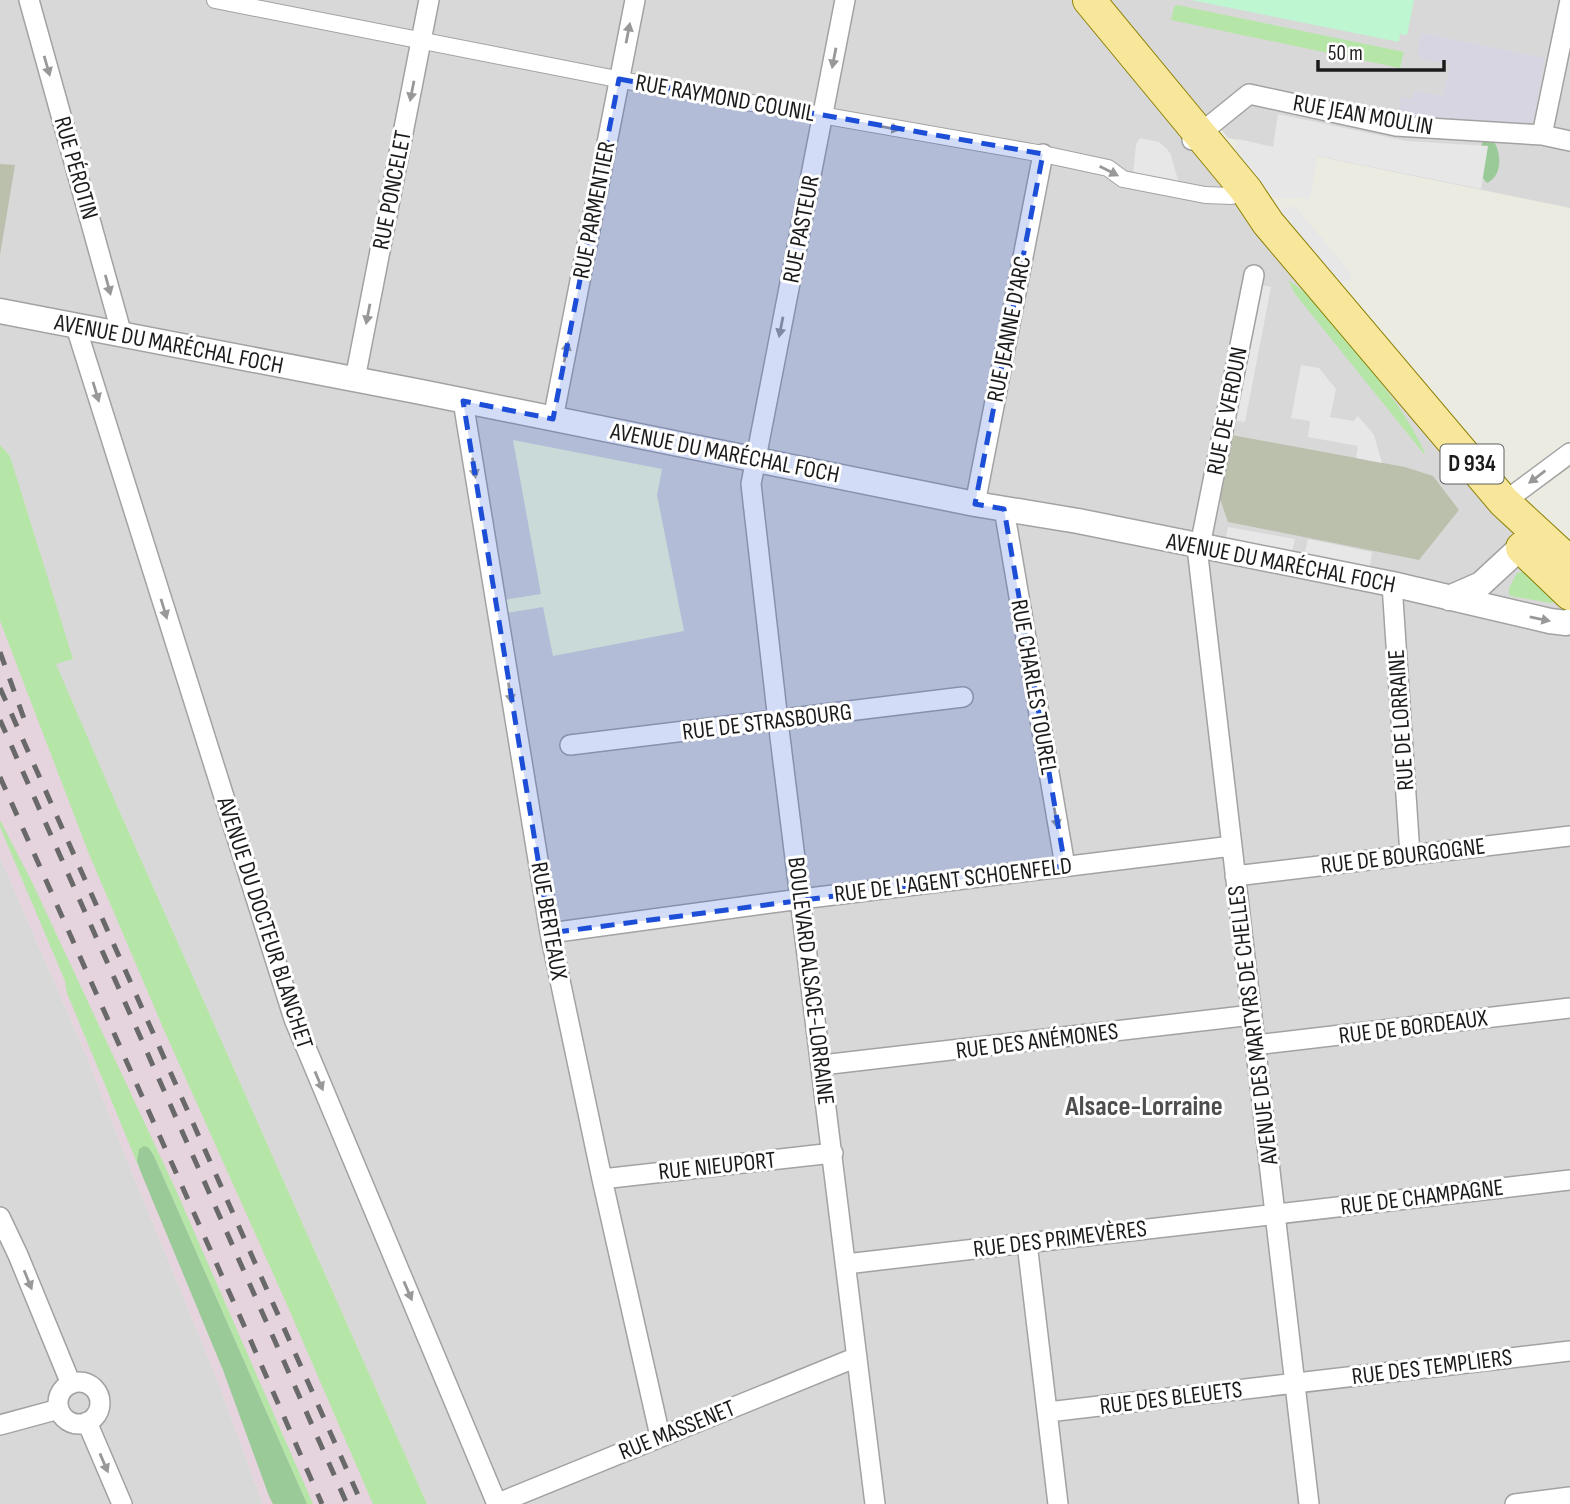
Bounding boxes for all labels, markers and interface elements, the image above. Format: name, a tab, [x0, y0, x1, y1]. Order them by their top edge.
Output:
one-way arrow	[623, 22, 634, 44]
scale bar	[1318, 28, 1444, 72]
text: 50 m	[1328, 41, 1363, 66]
one-way arrow	[828, 47, 839, 69]
one-way arrow	[43, 56, 53, 77]
street label: RUE RAYMOND COUNIL	[633, 68, 817, 128]
one-way arrow	[406, 80, 417, 102]
street label: RUE JEAN MOULIN	[1291, 88, 1435, 142]
street label: RUE PÉROTIN	[47, 113, 105, 223]
one-way arrow	[879, 123, 901, 134]
street label: RUE PONCELET	[366, 128, 418, 252]
street label: RUE PARMENTIER	[566, 139, 622, 281]
one-way arrow	[1099, 165, 1119, 177]
street label: RUE PASTEUR	[776, 173, 826, 285]
street label: RUE JEANNE D'ARC	[981, 254, 1037, 404]
one-way arrow	[103, 274, 114, 296]
one-way arrow	[362, 303, 373, 325]
street label: AVENUE DU MARÉCHAL FOCH	[51, 307, 286, 380]
one-way arrow	[776, 316, 787, 338]
one-way arrow	[560, 341, 571, 363]
street label: RUE DE VERDUN	[1200, 345, 1254, 477]
one-way arrow	[91, 382, 101, 403]
street label: AVENUE DU MARÉCHAL FOCH	[607, 416, 842, 489]
road number: D 934	[1440, 445, 1504, 484]
one-way arrow	[469, 457, 480, 479]
one-way arrow	[1528, 470, 1546, 484]
street label: AVENUE DU MARÉCHAL FOCH	[1163, 526, 1398, 599]
street label: RUE CHARLES TOUREL	[1004, 597, 1064, 777]
one-way arrow	[160, 599, 170, 620]
one-way arrow	[1529, 613, 1551, 624]
street label: RUE DE LORRAINE	[1382, 648, 1420, 792]
one-way arrow	[505, 682, 516, 704]
street label: RUE DE STRASBOURG	[681, 697, 853, 747]
street label: AVENUE DU DOCTEUR BLANCHET	[210, 793, 319, 1053]
one-way arrow	[1051, 807, 1062, 829]
street label: RUE DE BOURGOGNE	[1319, 832, 1487, 880]
street label: RUE DE L'AGENT SCHOENFELD	[833, 851, 1073, 909]
street label: BOULEVARD ALSACE-LORRAINE	[781, 855, 841, 1107]
street label: RUE BERTEAUX	[524, 860, 574, 983]
street label: AVENUE DES MARTYRS DE CHELLES	[1221, 884, 1285, 1167]
street label: RUE DE BORDEAUX	[1337, 1003, 1490, 1050]
street label: RUE DES ANÉMONES	[954, 1017, 1120, 1065]
one-way arrow	[314, 1071, 325, 1092]
district label: Alsace-Lorraine	[1064, 1090, 1223, 1123]
street label: RUE NIEUPORT	[657, 1145, 777, 1187]
street label: RUE DE CHAMPAGNE	[1339, 1173, 1505, 1221]
street label: RUE DES PRIMEVÈRES	[972, 1214, 1148, 1264]
one-way arrow	[22, 1269, 33, 1290]
one-way arrow	[402, 1281, 413, 1302]
street label: RUE DES TEMPLIERS	[1350, 1343, 1514, 1391]
street label: RUE DES BLEUETS	[1098, 1375, 1244, 1421]
street label: RUE MASSENET	[615, 1393, 740, 1466]
one-way arrow	[99, 1453, 110, 1474]

